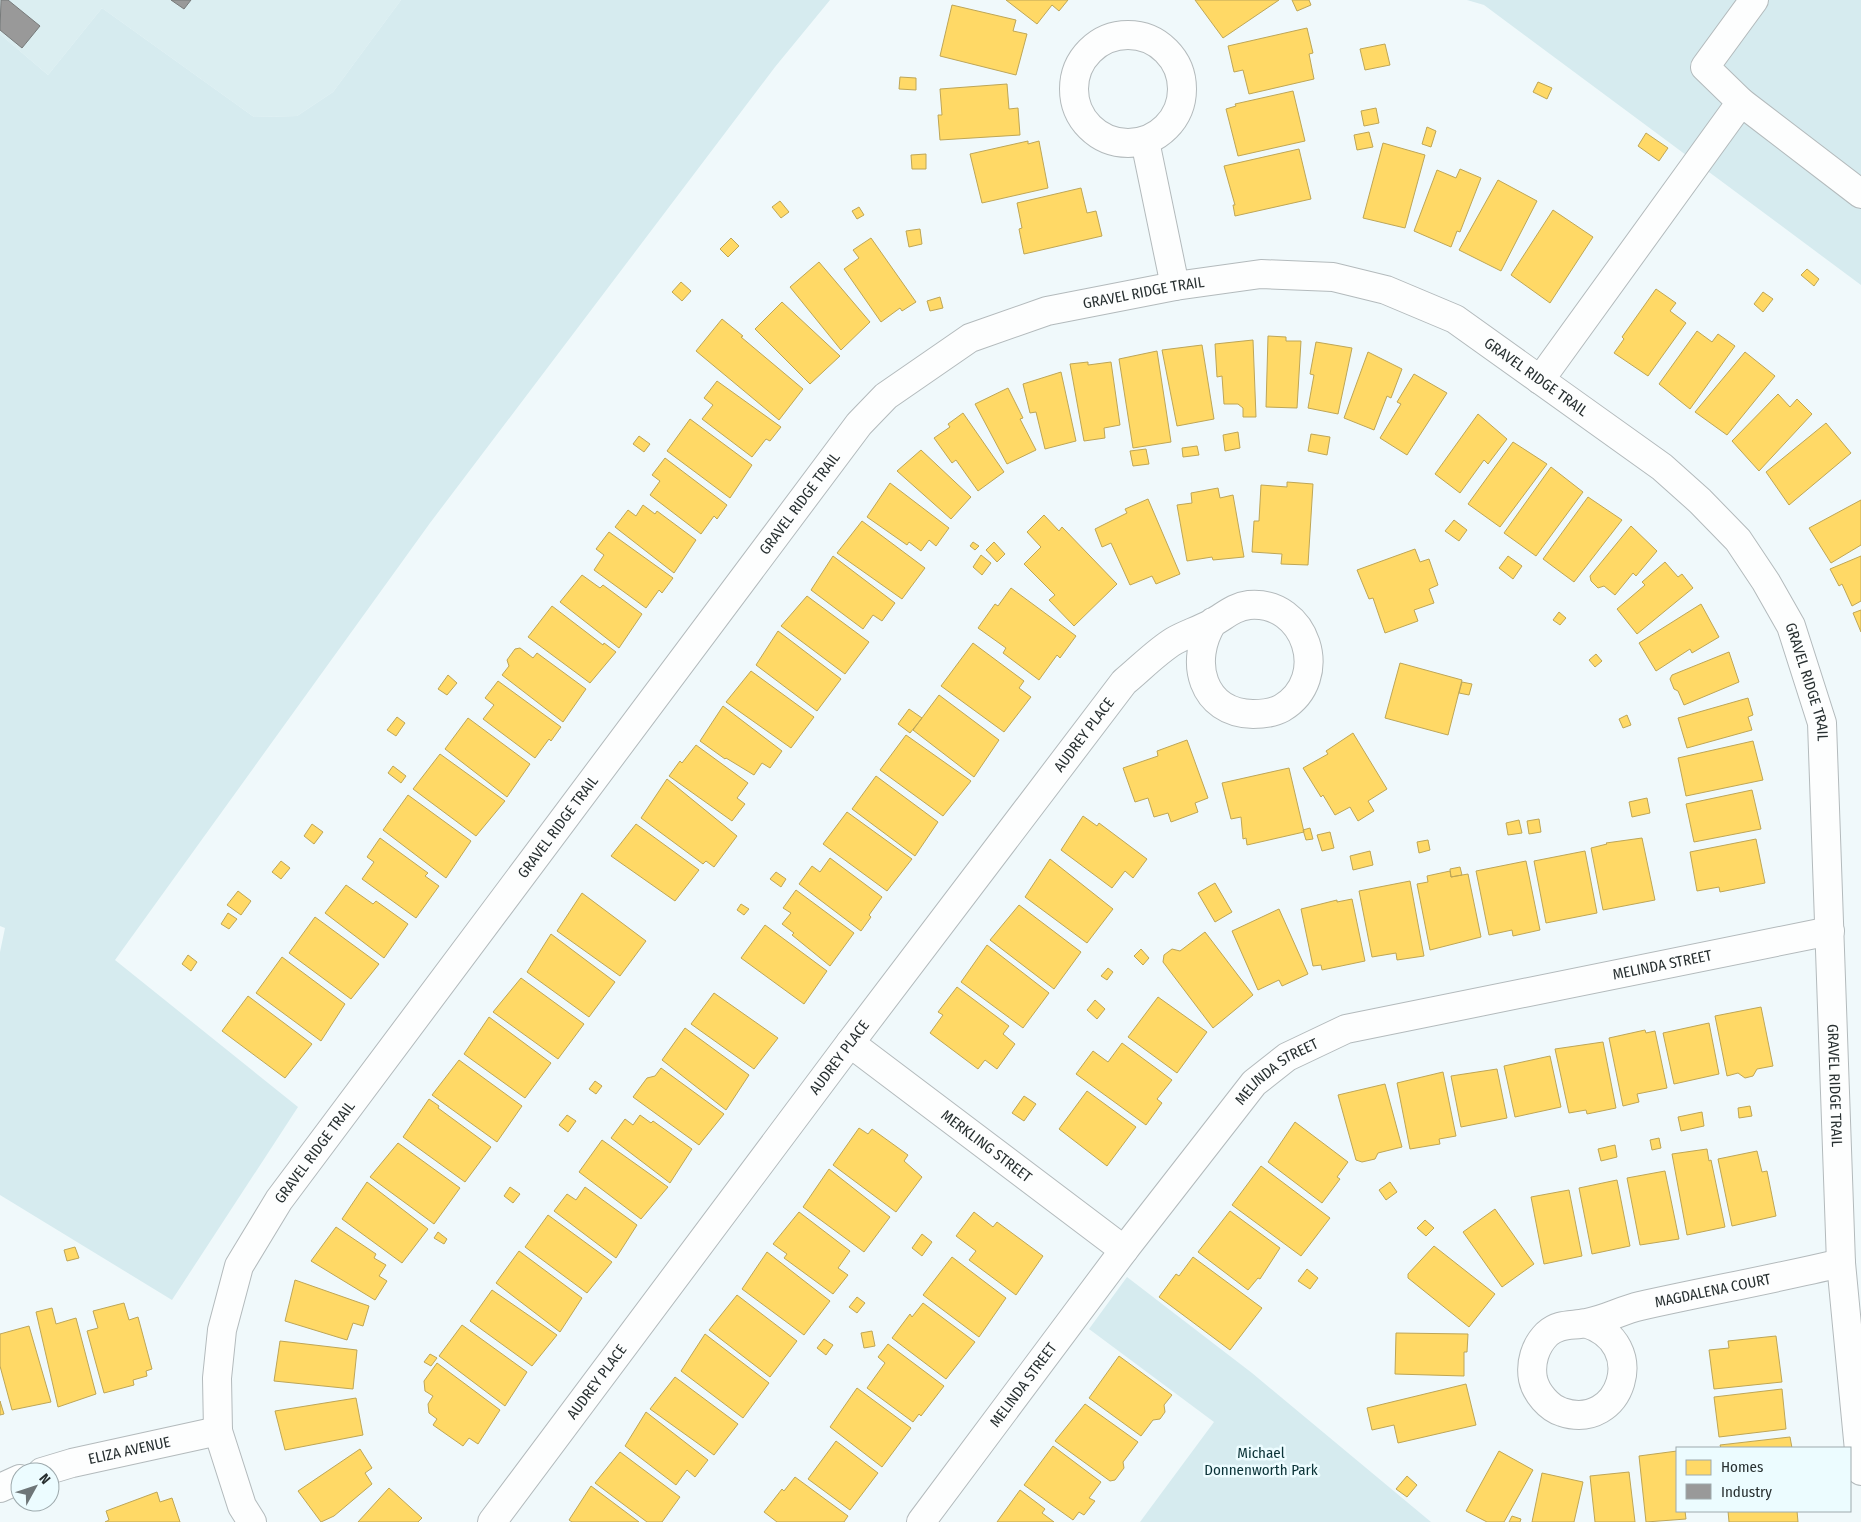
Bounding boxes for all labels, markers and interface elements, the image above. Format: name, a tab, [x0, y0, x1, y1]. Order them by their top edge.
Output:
street label: GRAVEL RIDGE TRAIL	[1081, 273, 1206, 313]
street label: GRAVEL RIDGE TRAIL	[1481, 334, 1592, 420]
street label: GRAVEL RIDGE TRAIL	[756, 448, 844, 558]
street label: GRAVEL RIDGE TRAIL	[1782, 621, 1832, 742]
street label: AUDREY PLACE	[1050, 694, 1118, 775]
street label: GRAVEL RIDGE TRAIL	[514, 772, 602, 882]
street label: MELINDA STREET	[1611, 946, 1713, 984]
street label: AUDREY PLACE	[806, 1017, 873, 1098]
street label: GRAVEL RIDGE TRAIL	[1824, 1024, 1846, 1148]
street label: MELINDA STREET	[1231, 1035, 1321, 1109]
street label: GRAVEL RIDGE TRAIL	[271, 1097, 359, 1207]
street label: MERKLING STREET	[938, 1106, 1035, 1186]
street label: MAGDALENA COURT	[1653, 1270, 1773, 1311]
street label: MELINDA STREET	[986, 1339, 1061, 1431]
street label: AUDREY PLACE	[563, 1341, 630, 1423]
street label: ELIZA AVENUE	[87, 1433, 172, 1468]
park label: Michael Donnenworth Park	[1204, 1444, 1318, 1479]
legend	[1676, 1447, 1851, 1512]
text: Homes	[1721, 1458, 1763, 1476]
north arrow	[10, 1462, 60, 1512]
text: N	[35, 1470, 54, 1488]
text: Industry	[1721, 1483, 1772, 1501]

